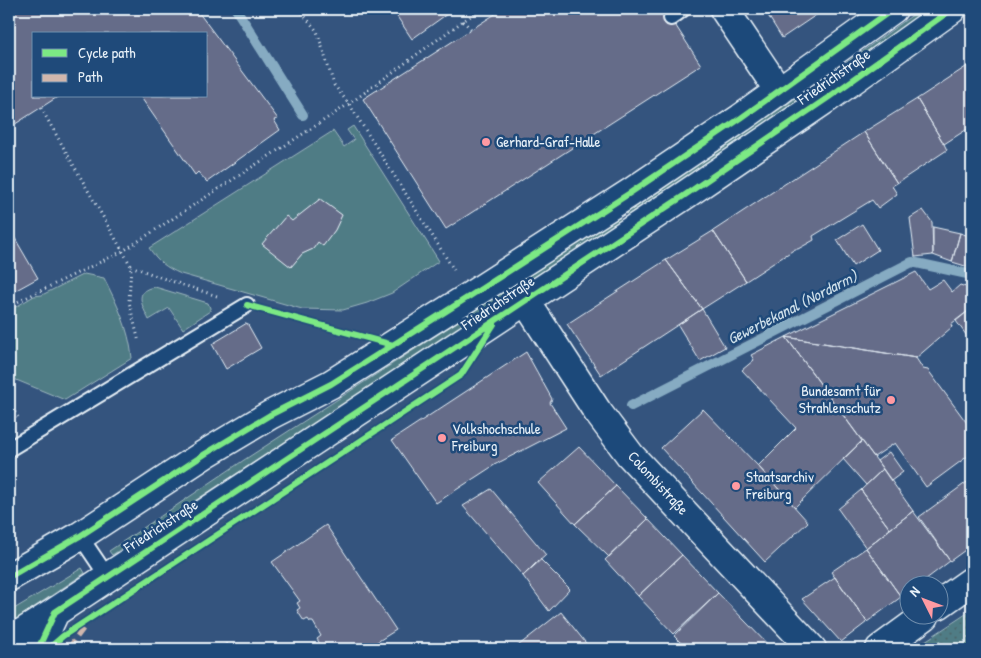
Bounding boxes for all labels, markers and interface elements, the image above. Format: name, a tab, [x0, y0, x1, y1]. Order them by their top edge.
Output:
legend	[32, 32, 208, 98]
text: Cycle path	[78, 42, 136, 63]
street label: Friedrichstraße	[792, 44, 874, 110]
text: Path	[78, 66, 103, 87]
place label: Gerhard-Graf-Halle	[496, 131, 600, 152]
marker: Gerhard-Graf-Halle	[480, 136, 492, 148]
water label: Gewerbekanal (Nordarm)	[723, 264, 862, 349]
street label: Friedrichstraße	[456, 270, 539, 335]
place label: Bundesamt für Strahlenschutz	[799, 380, 882, 418]
marker: Bundesamt für Strahlenschutz	[885, 394, 897, 406]
place label: Volkshochschule Freiburg	[451, 418, 541, 456]
marker: Volkshochschule Freiburg	[436, 432, 448, 444]
street label: Colombistraße	[623, 446, 694, 519]
place label: Staatsarchiv Freiburg	[745, 466, 814, 504]
marker: Staatsarchiv Freiburg	[730, 480, 742, 492]
street label: Friedrichstraße	[119, 494, 202, 558]
north arrow	[898, 576, 948, 626]
text: N	[904, 581, 924, 600]

